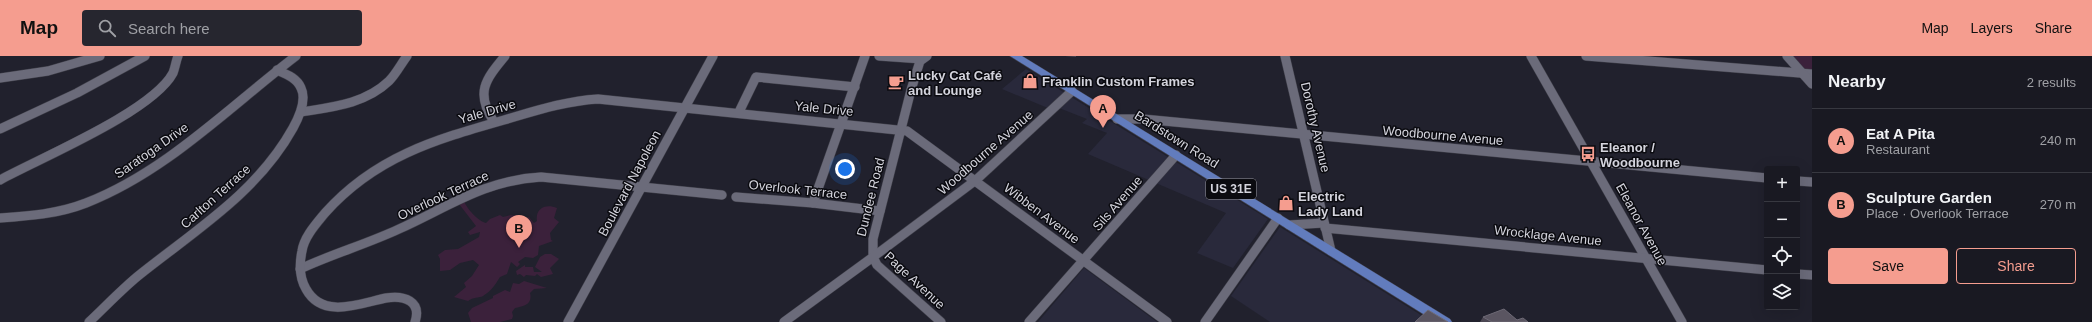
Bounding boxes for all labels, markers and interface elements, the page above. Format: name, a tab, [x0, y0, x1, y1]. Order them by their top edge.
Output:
search box	[82, 10, 362, 46]
text: Map	[20, 17, 58, 38]
icon: search	[96, 17, 118, 39]
text: Search here	[128, 20, 210, 37]
text: Map	[1921, 20, 1949, 36]
text: Layers	[1971, 20, 2013, 36]
text: Share	[2035, 20, 2072, 36]
place label: Lucky Cat Café and Lounge	[908, 68, 1002, 98]
shop icon: Franklin Custom Frames	[1021, 72, 1039, 90]
text: Nearby	[1828, 72, 1886, 91]
cafe icon: Lucky Cat Café and Lounge	[887, 73, 905, 91]
place label: Franklin Custom Frames	[1042, 74, 1194, 89]
text: 2 results	[2027, 75, 2076, 90]
street label: Dorothy Avenue	[1298, 80, 1333, 174]
pin: A	[1090, 95, 1116, 128]
street label: Yale Drive	[457, 96, 518, 127]
street label: Yale Drive	[794, 98, 854, 119]
street label: Woodbourne Avenue	[935, 107, 1036, 198]
street label: Bardstown Road	[1132, 108, 1221, 171]
street label: Saratoga Drive	[111, 119, 191, 181]
street label: Woodbourne Avenue	[1382, 123, 1504, 148]
text: Eat A Pita	[1866, 125, 1935, 142]
street label: Boulevard Napoleon	[595, 128, 664, 239]
text: A	[1836, 133, 1846, 148]
text: 240 m	[2040, 133, 2076, 148]
place label: Eleanor / Woodbourne	[1600, 140, 1680, 170]
text: Restaurant	[1866, 142, 1930, 157]
bus stop icon: Eleanor / Woodbourne	[1579, 145, 1597, 163]
street label: Dundee Road	[854, 156, 887, 238]
your location	[835, 159, 855, 179]
street label: Carlton Terrace	[177, 161, 253, 232]
map controls	[1764, 166, 1800, 310]
button: +	[1764, 166, 1800, 202]
street label: Overlook Terrace	[395, 168, 491, 223]
street label: Sils Avenue	[1090, 173, 1145, 234]
street label: Overlook Terrace	[748, 177, 848, 202]
road number: US 31E	[1206, 179, 1256, 199]
street label: Wibben Avenue	[1001, 180, 1082, 247]
street label: Eleanor Avenue	[1613, 181, 1670, 268]
place label: Electric Lady Land	[1298, 189, 1363, 219]
text: Sculpture Garden	[1866, 189, 1992, 206]
shop icon: Electric Lady Land	[1277, 194, 1295, 212]
text: B	[1836, 197, 1846, 212]
text: 270 m	[2040, 197, 2076, 212]
button: −	[1764, 202, 1800, 238]
text: Place · Overlook Terrace	[1866, 206, 2009, 221]
pin: B	[506, 215, 532, 248]
street label: Wrocklage Avenue	[1493, 222, 1602, 249]
button: locate	[1764, 238, 1800, 274]
button: Save	[1828, 248, 1948, 284]
button: Share	[1956, 248, 2076, 284]
street label: Page Avenue	[881, 249, 948, 312]
button: layers	[1764, 274, 1800, 310]

